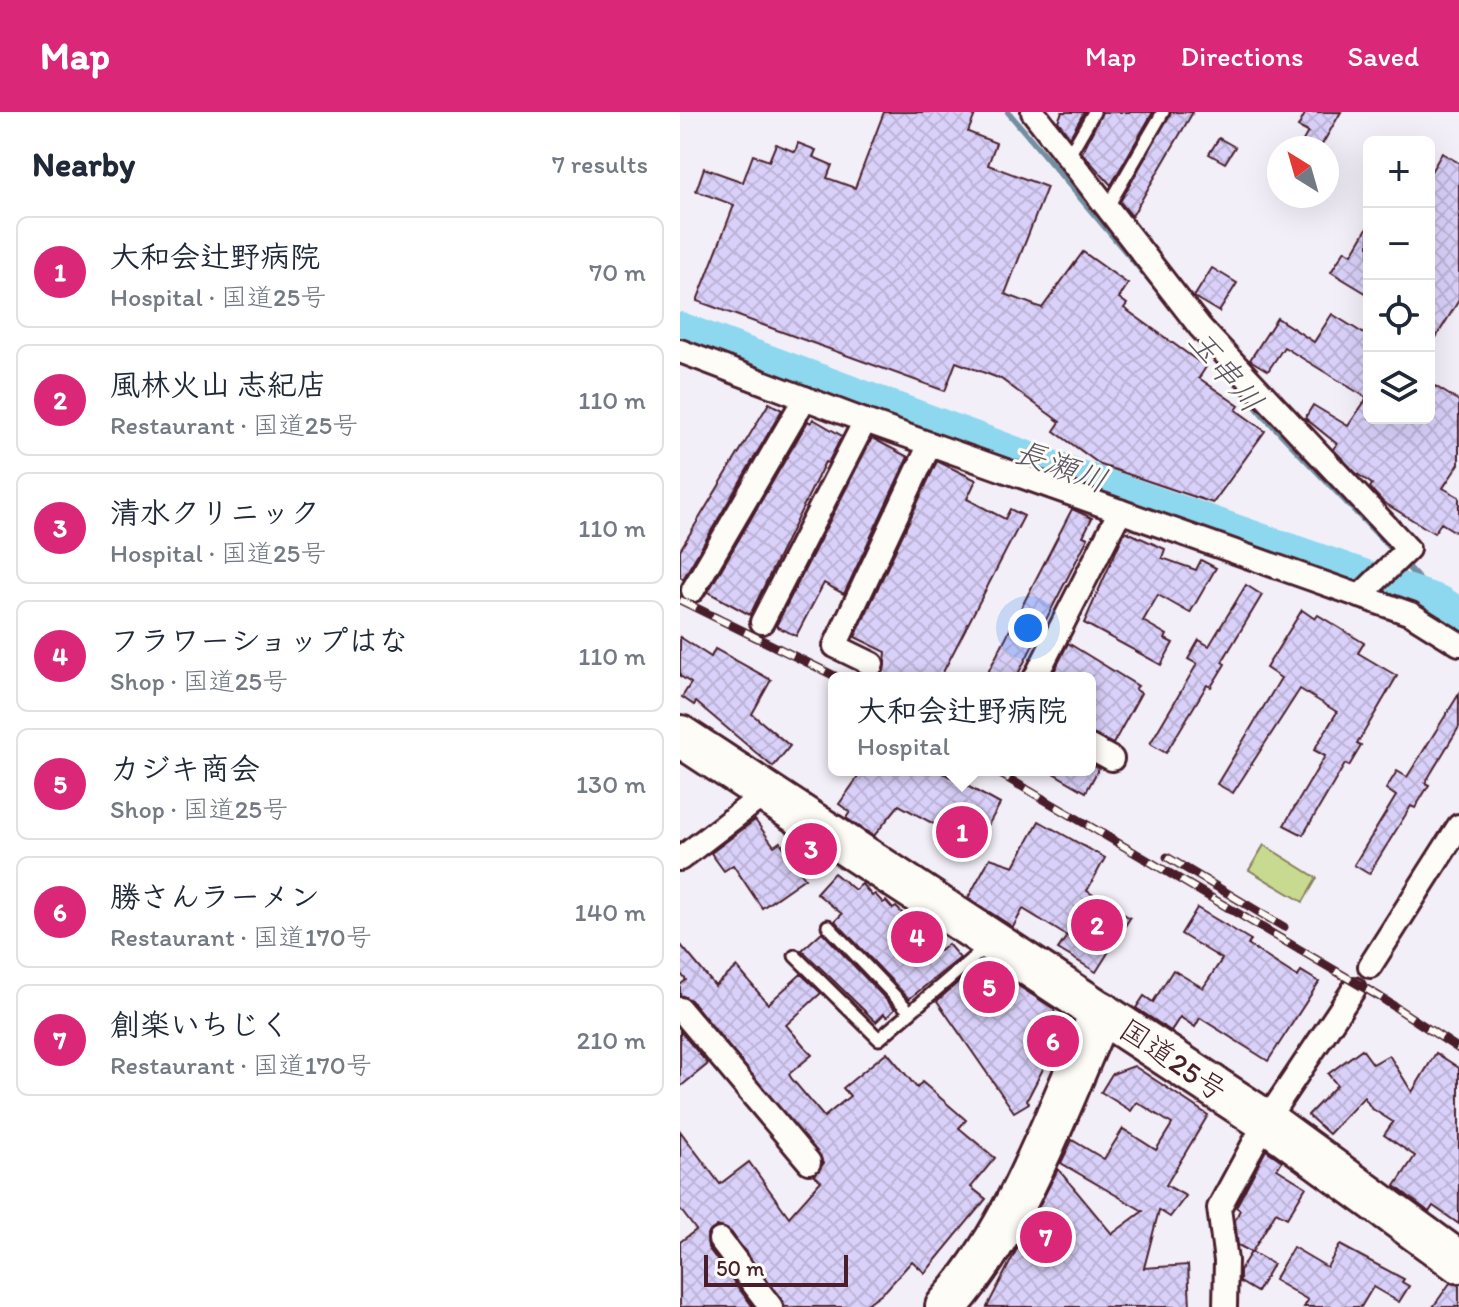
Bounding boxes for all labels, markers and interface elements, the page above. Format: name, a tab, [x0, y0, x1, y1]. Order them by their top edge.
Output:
text: Map	[40, 33, 110, 79]
text: Map	[1085, 39, 1136, 73]
text: Directions	[1180, 39, 1304, 73]
text: Saved	[1348, 39, 1419, 73]
north arrow	[1267, 136, 1339, 208]
map controls	[1363, 136, 1435, 424]
button: +	[1363, 136, 1435, 208]
text: Nearby	[32, 144, 135, 185]
text: 7 results	[552, 148, 648, 180]
button: −	[1363, 208, 1435, 280]
text: 大和会辻野病院	[110, 238, 320, 275]
text: 1	[54, 256, 66, 288]
text: 70 m	[589, 256, 646, 288]
button: locate	[1363, 280, 1435, 352]
text: Hospital · 国道25号	[110, 281, 326, 313]
water label: 玉串川	[1181, 322, 1271, 420]
button: layers	[1363, 352, 1435, 424]
text: 風林火山 志紀店	[110, 366, 327, 403]
text: 2	[53, 384, 67, 416]
text: 110 m	[578, 384, 646, 416]
text: Restaurant · 国道25号	[110, 409, 358, 441]
water label: 長瀬川	[1009, 432, 1113, 500]
text: 清水クリニック	[110, 494, 320, 531]
text: 3	[53, 512, 67, 544]
text: 110 m	[578, 512, 646, 544]
text: Hospital · 国道25号	[110, 537, 326, 569]
your location	[1008, 608, 1048, 648]
text: フラワーショップはな	[110, 622, 408, 659]
text: 4	[52, 640, 68, 672]
text: 110 m	[578, 640, 646, 672]
text: Shop · 国道25号	[110, 665, 288, 697]
popup	[828, 672, 1096, 776]
text: 大和会辻野病院	[857, 692, 1067, 729]
text: Hospital	[857, 730, 950, 762]
text: カジキ商会	[110, 750, 260, 787]
text: 5	[53, 768, 67, 800]
text: 130 m	[576, 768, 646, 800]
text: Shop · 国道25号	[110, 793, 288, 825]
pin: 1	[936, 802, 988, 862]
pin: 3	[785, 819, 837, 879]
text: 勝さんラーメン	[110, 878, 320, 915]
pin: 2	[1071, 895, 1123, 955]
text: 6	[53, 896, 67, 928]
text: 140 m	[575, 896, 646, 928]
pin: 4	[891, 907, 943, 967]
text: Restaurant · 国道170号	[110, 921, 372, 953]
pin: 5	[963, 957, 1015, 1017]
text: 創楽いちじく	[110, 1006, 290, 1043]
street label: 国道25号	[1113, 1010, 1234, 1109]
pin: 6	[1027, 1011, 1079, 1071]
text: 7	[54, 1024, 66, 1056]
text: 210 m	[577, 1024, 646, 1056]
text: Restaurant · 国道170号	[110, 1049, 372, 1081]
pin: 7	[1020, 1207, 1072, 1267]
scale bar	[704, 1251, 848, 1287]
text: 50 m	[716, 1255, 765, 1282]

